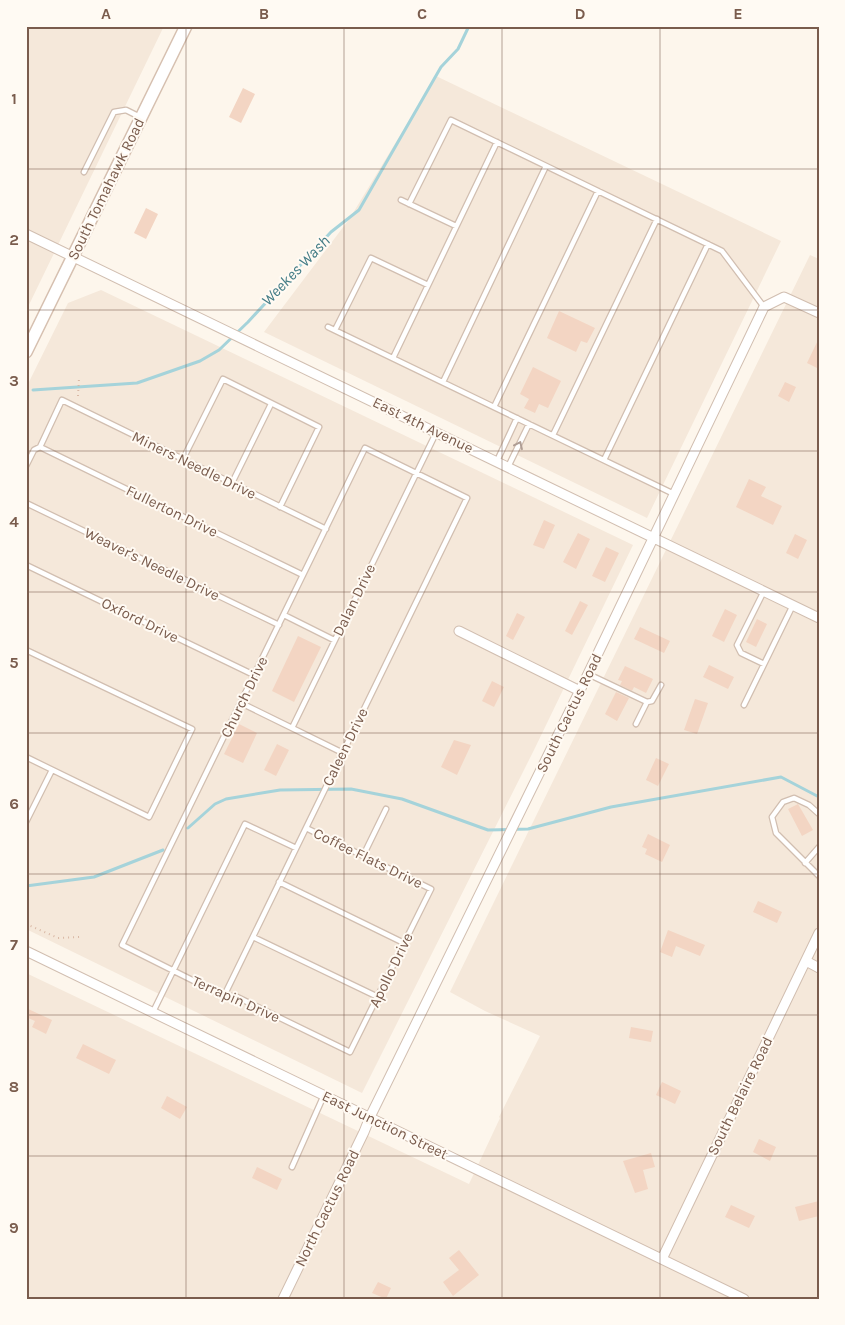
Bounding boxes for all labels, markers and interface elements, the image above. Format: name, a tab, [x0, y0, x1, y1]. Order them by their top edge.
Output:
text: A	[101, 4, 111, 23]
text: B	[259, 4, 269, 23]
text: C	[417, 4, 427, 23]
text: D	[575, 4, 586, 23]
text: E	[733, 4, 743, 23]
text: 1	[11, 89, 17, 108]
street label: South Tomahawk Road	[64, 115, 148, 263]
text: 2	[9, 230, 19, 249]
water label: Weekes Wash	[257, 231, 334, 309]
text: 3	[9, 371, 19, 390]
street label: East 4th Avenue	[370, 393, 476, 457]
street label: Miners Needle Drive	[129, 427, 259, 503]
one-way arrow	[512, 441, 523, 450]
street label: Fullerton Drive	[123, 481, 221, 541]
text: 4	[9, 512, 19, 531]
street label: Weaver's Needle Drive	[82, 523, 222, 605]
street label: Dalan Drive	[329, 561, 379, 639]
street label: Oxford Drive	[98, 594, 182, 646]
street label: South Cactus Road	[532, 650, 606, 776]
text: 5	[9, 653, 19, 672]
street label: Church Drive	[217, 653, 271, 741]
street label: Caleen Drive	[318, 705, 372, 789]
text: 6	[9, 794, 19, 813]
street label: Coffee Flats Drive	[311, 824, 425, 892]
street label: Apollo Drive	[365, 930, 417, 1010]
text: 7	[10, 935, 18, 954]
street label: Terrapin Drive	[189, 972, 283, 1026]
street label: South Belaire Road	[703, 1034, 777, 1158]
text: 8	[9, 1077, 19, 1096]
street label: East Junction Street	[319, 1087, 451, 1163]
street label: North Cactus Road	[291, 1147, 363, 1269]
text: 9	[9, 1218, 19, 1237]

